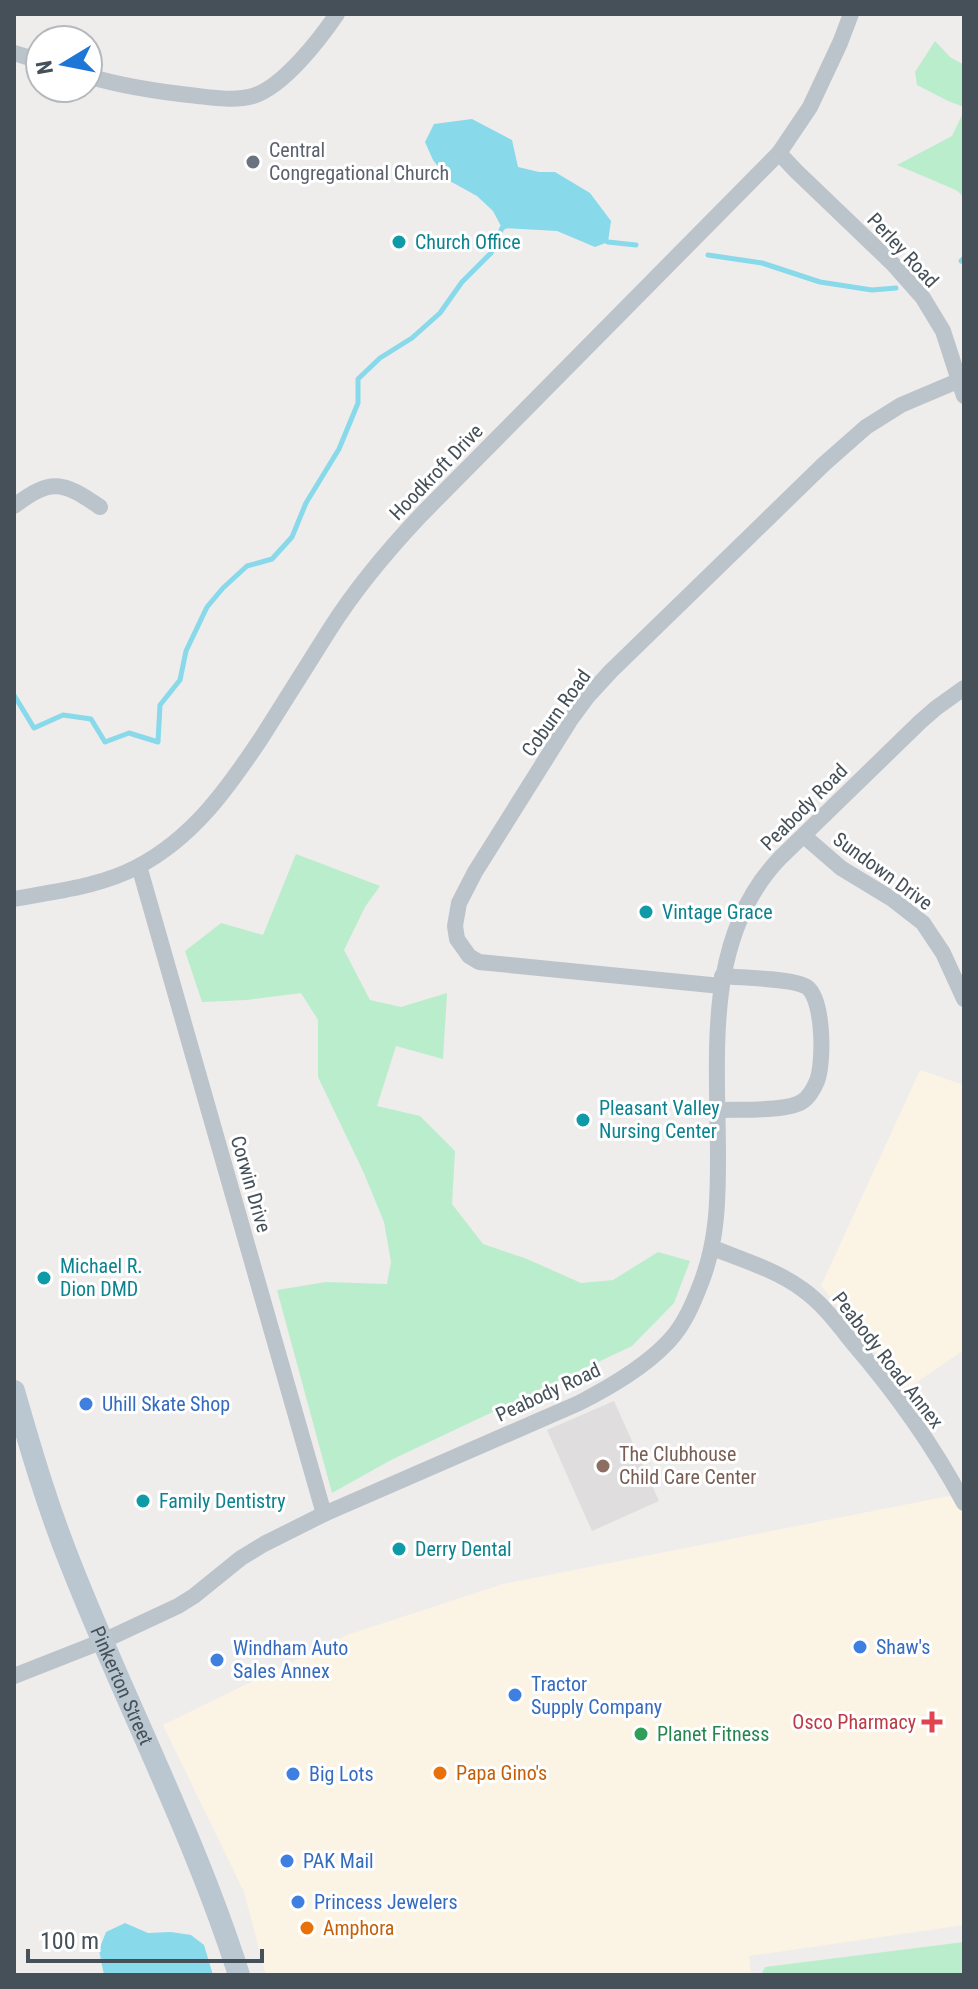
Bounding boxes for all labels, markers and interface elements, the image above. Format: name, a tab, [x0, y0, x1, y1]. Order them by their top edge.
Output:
north arrow	[24, 24, 104, 104]
text: N	[31, 59, 58, 76]
place label: Central Congregational Church	[269, 138, 449, 185]
marker: Central Congregational Church	[244, 153, 262, 171]
street label: Perley Road	[862, 208, 944, 292]
place label: Church Office	[415, 230, 521, 254]
marker: Church Office	[390, 233, 408, 251]
street label: Hoodkroft Drive	[384, 419, 488, 525]
street label: Coburn Road	[516, 665, 596, 761]
street label: Peabody Road	[756, 759, 852, 855]
street label: Sundown Drive	[829, 827, 937, 915]
place label: Vintage Grace	[662, 900, 773, 924]
marker: Vintage Grace	[637, 903, 655, 921]
place label: Pleasant Valley Nursing Center	[599, 1096, 720, 1143]
marker: Pleasant Valley Nursing Center	[574, 1111, 592, 1129]
street label: Corwin Drive	[226, 1133, 276, 1235]
place label: Michael R. Dion DMD	[60, 1254, 143, 1301]
marker: Michael R. Dion DMD	[35, 1269, 53, 1287]
street label: Peabody Road Annex	[827, 1287, 949, 1433]
street label: Peabody Road	[492, 1357, 604, 1427]
place label: Uhill Skate Shop	[102, 1392, 230, 1416]
marker: Uhill Skate Shop	[77, 1395, 95, 1413]
place label: The Clubhouse Child Care Center	[619, 1442, 756, 1489]
marker: The Clubhouse Child Care Center	[594, 1457, 612, 1475]
place label: Family Dentistry	[159, 1489, 286, 1513]
marker: Family Dentistry	[134, 1492, 152, 1510]
place label: Derry Dental	[415, 1537, 512, 1561]
marker: Derry Dental	[390, 1540, 408, 1558]
street label: Pinkerton Street	[86, 1623, 158, 1749]
place label: Shaw's	[876, 1635, 930, 1659]
place label: Windham Auto Sales Annex	[233, 1636, 348, 1683]
marker: Shaw's	[851, 1638, 869, 1656]
marker: Windham Auto Sales Annex	[208, 1651, 226, 1669]
place label: Tractor Supply Company	[531, 1672, 662, 1719]
marker: Tractor Supply Company	[506, 1686, 524, 1704]
place label: Osco Pharmacy	[792, 1710, 916, 1734]
marker: Osco Pharmacy	[923, 1713, 941, 1731]
place label: Planet Fitness	[657, 1722, 769, 1746]
marker: Planet Fitness	[632, 1725, 650, 1743]
place label: Papa Gino's	[456, 1761, 547, 1785]
place label: Big Lots	[309, 1762, 374, 1786]
marker: Papa Gino's	[431, 1764, 449, 1782]
marker: Big Lots	[284, 1765, 302, 1783]
place label: PAK Mail	[303, 1849, 374, 1873]
marker: PAK Mail	[278, 1852, 296, 1870]
place label: Princess Jewelers	[314, 1890, 458, 1914]
marker: Princess Jewelers	[289, 1893, 307, 1911]
scale bar	[28, 1913, 262, 1963]
place label: Amphora	[323, 1916, 394, 1940]
marker: Amphora	[298, 1919, 316, 1937]
text: 100 m	[40, 1927, 99, 1955]

